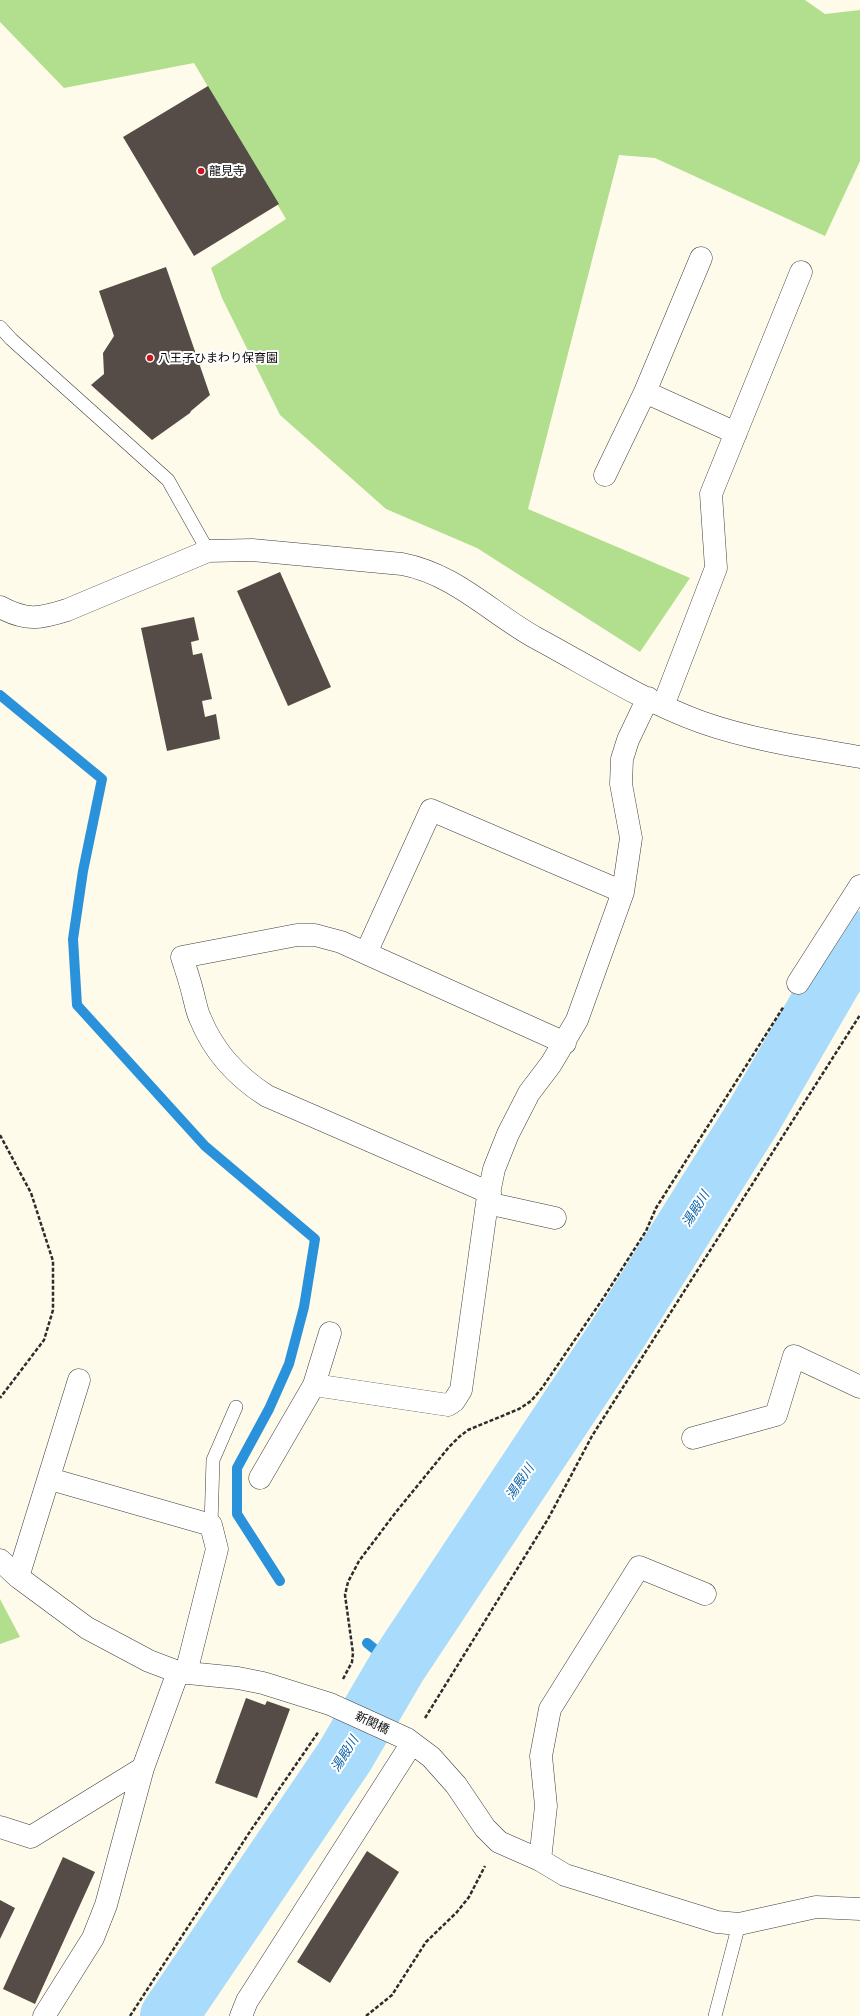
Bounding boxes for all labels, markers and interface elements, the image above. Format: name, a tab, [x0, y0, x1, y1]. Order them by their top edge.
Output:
place label: 龍見寺	[209, 164, 245, 178]
marker: 龍見寺	[196, 166, 206, 176]
place label: 八王子ひまわり保育園	[158, 351, 278, 365]
marker: 八王子ひまわり保育園	[145, 353, 155, 363]
water label: 湯殿川	[679, 1188, 713, 1230]
water label: 湯殿川	[503, 1461, 537, 1503]
street label: 新関橋	[353, 1709, 391, 1737]
water label: 湯殿川	[328, 1733, 362, 1775]

